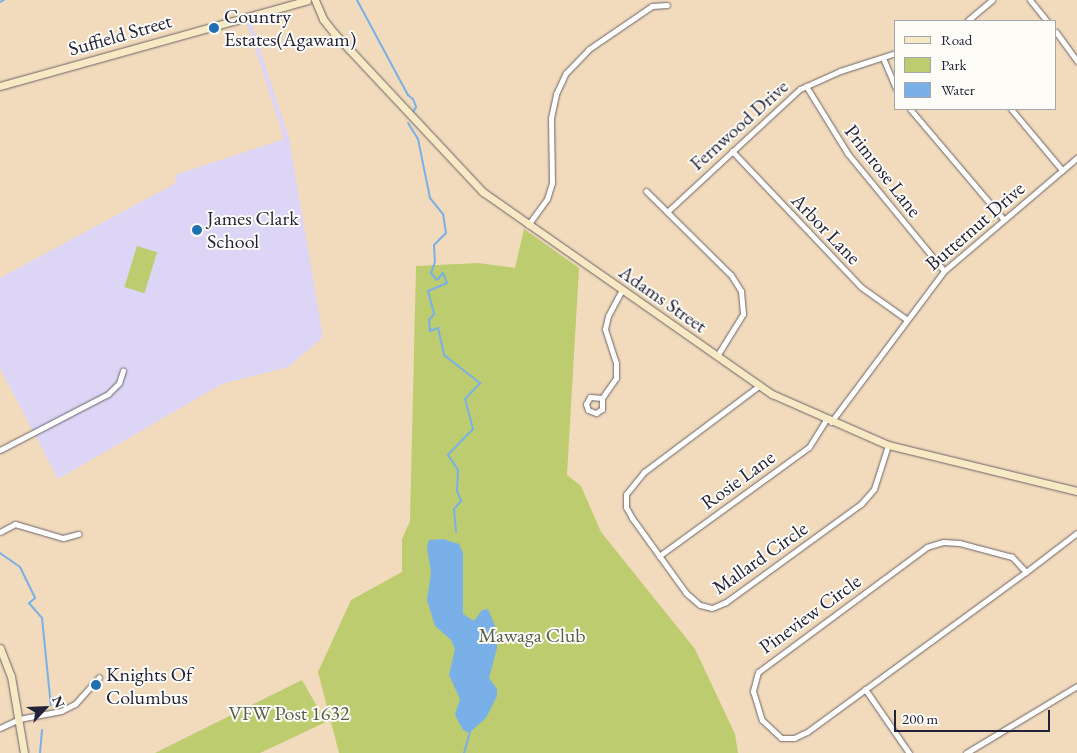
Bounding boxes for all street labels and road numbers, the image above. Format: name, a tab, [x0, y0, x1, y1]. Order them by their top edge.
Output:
street label: Suffield Street	[66, 9, 174, 61]
street label: Fernwood Drive	[685, 75, 793, 175]
street label: Primrose Lane	[839, 120, 927, 222]
street label: Butternut Drive	[921, 176, 1029, 276]
street label: Arbor Lane	[786, 189, 866, 269]
street label: Adams Street	[614, 260, 712, 338]
street label: Rosie Lane	[696, 445, 780, 515]
street label: Mallard Circle	[708, 516, 812, 600]
street label: Pineview Circle	[754, 569, 866, 659]

